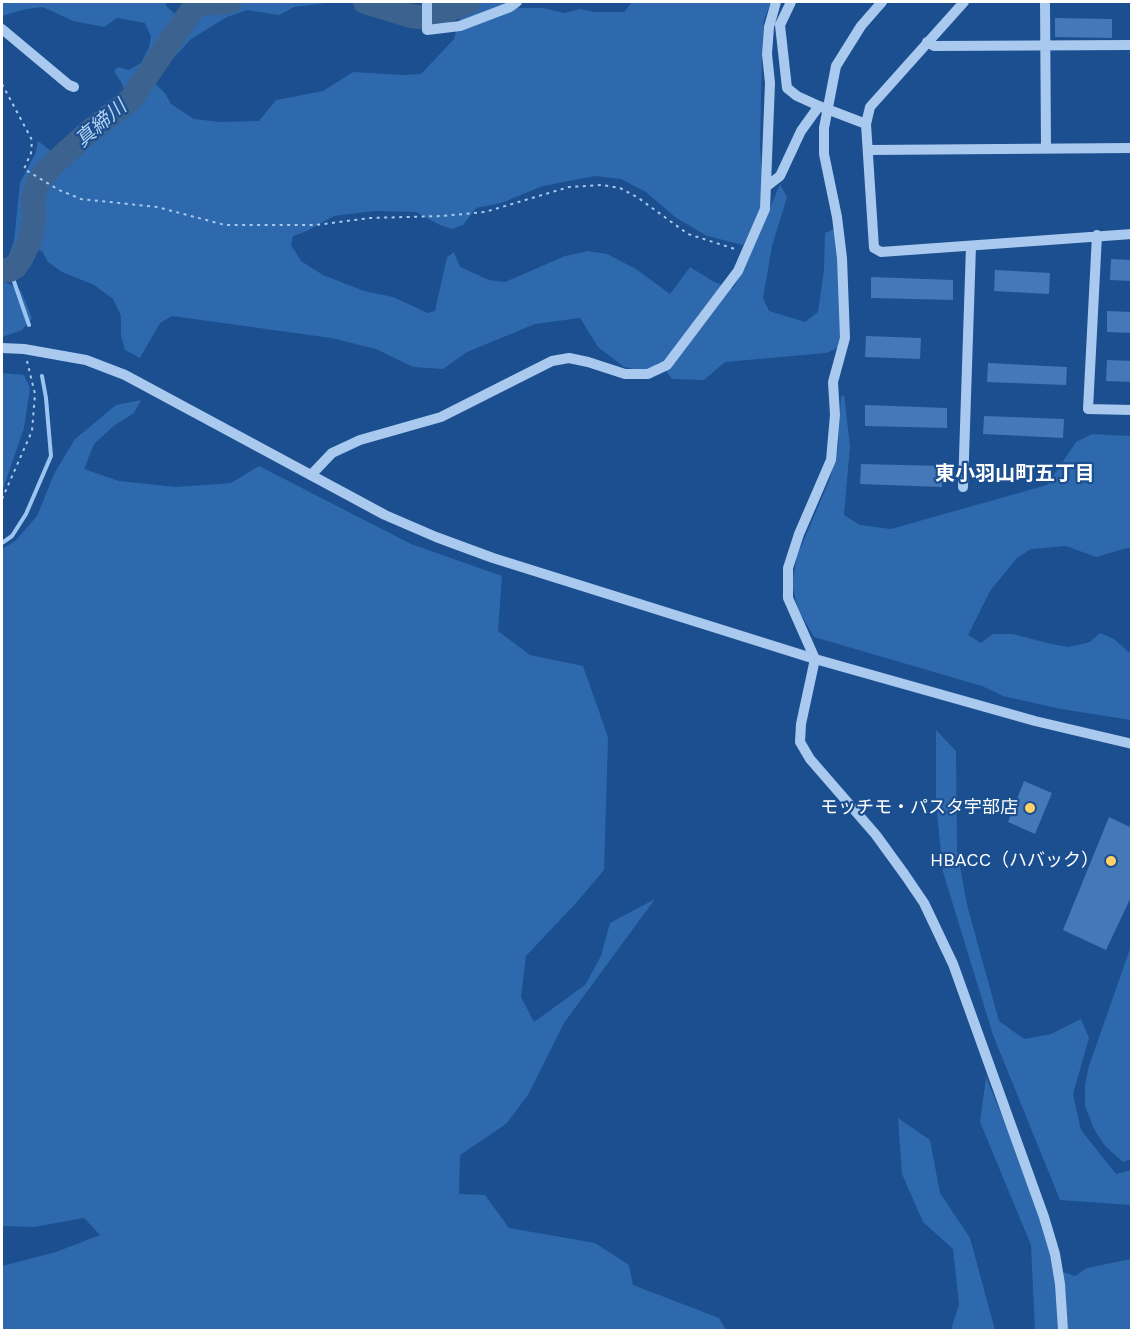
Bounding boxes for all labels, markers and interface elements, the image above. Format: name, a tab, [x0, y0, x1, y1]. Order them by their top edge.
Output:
water label: 真締川	[70, 95, 132, 153]
district label: 東小羽山町五丁目	[935, 462, 1095, 486]
place label: モッチモ・パスタ宇部店	[820, 797, 1018, 819]
marker: モッチモ・パスタ宇部店	[1023, 801, 1037, 815]
place label: HBACC（ハバック）	[930, 850, 1099, 872]
marker: HBACC（ハバック）	[1104, 854, 1118, 868]

